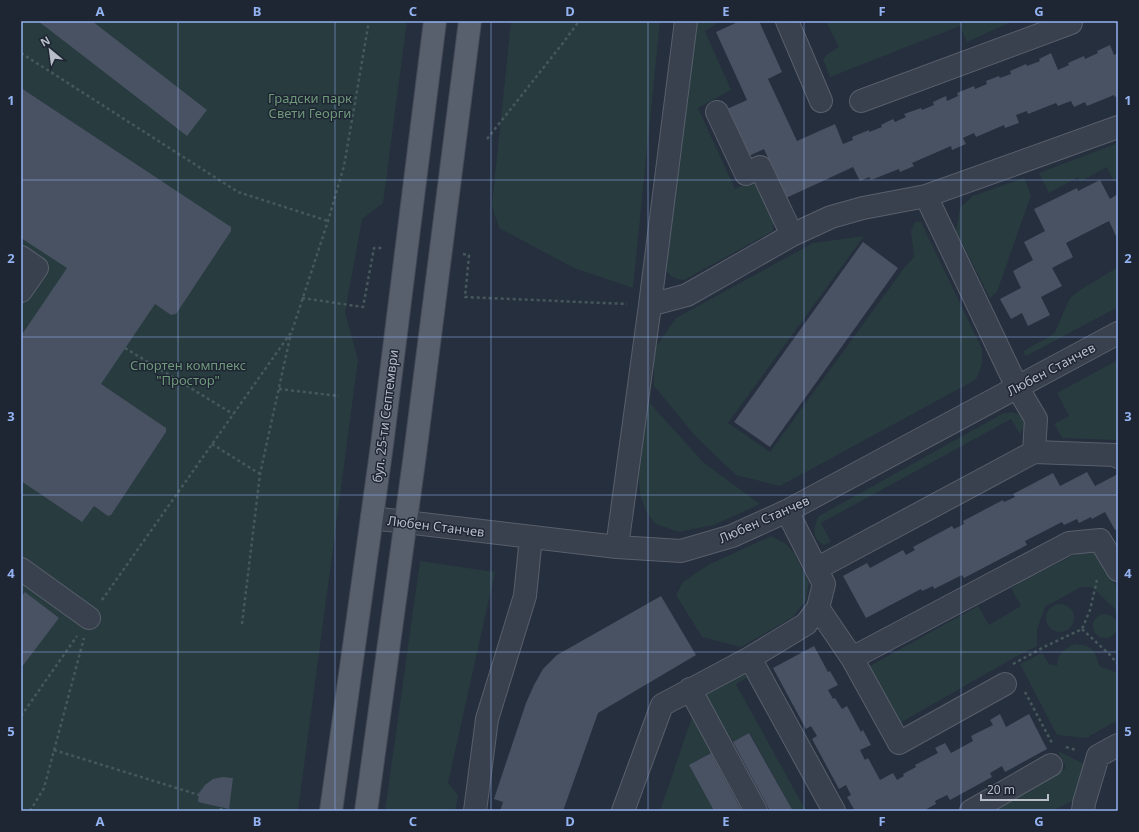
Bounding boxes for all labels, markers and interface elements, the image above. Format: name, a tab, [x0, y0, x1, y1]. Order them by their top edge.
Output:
text: A	[96, 2, 105, 20]
text: B	[253, 2, 261, 20]
text: C	[409, 2, 417, 20]
text: D	[565, 2, 575, 20]
text: E	[722, 2, 730, 20]
text: F	[878, 2, 886, 20]
text: G	[1034, 2, 1044, 20]
north arrow	[30, 30, 70, 70]
text: N	[37, 32, 52, 50]
park label: Градски парк Свети Георги	[268, 89, 352, 122]
text: 1	[7, 91, 15, 109]
text: 1	[1124, 91, 1132, 109]
text: 2	[7, 249, 15, 267]
text: 2	[1124, 249, 1132, 267]
street label: Любен Станчев	[1004, 338, 1098, 400]
street label: бул. 25-ти Септември	[368, 348, 402, 484]
park label: Спортен комплекс "Простор"	[130, 356, 246, 389]
text: 3	[7, 407, 15, 425]
text: 3	[1124, 407, 1132, 425]
street label: Любен Станчев	[716, 491, 812, 547]
street label: Любен Станчев	[387, 511, 485, 541]
text: 4	[7, 564, 15, 582]
text: 4	[1124, 564, 1132, 582]
text: 5	[7, 722, 15, 740]
text: 5	[1124, 722, 1132, 740]
scale bar	[981, 776, 1048, 802]
text: 20 m	[987, 781, 1015, 798]
text: A	[96, 812, 105, 830]
text: B	[253, 812, 261, 830]
text: C	[409, 812, 417, 830]
text: D	[565, 812, 575, 830]
text: E	[722, 812, 730, 830]
text: F	[878, 812, 886, 830]
text: G	[1034, 812, 1044, 830]

